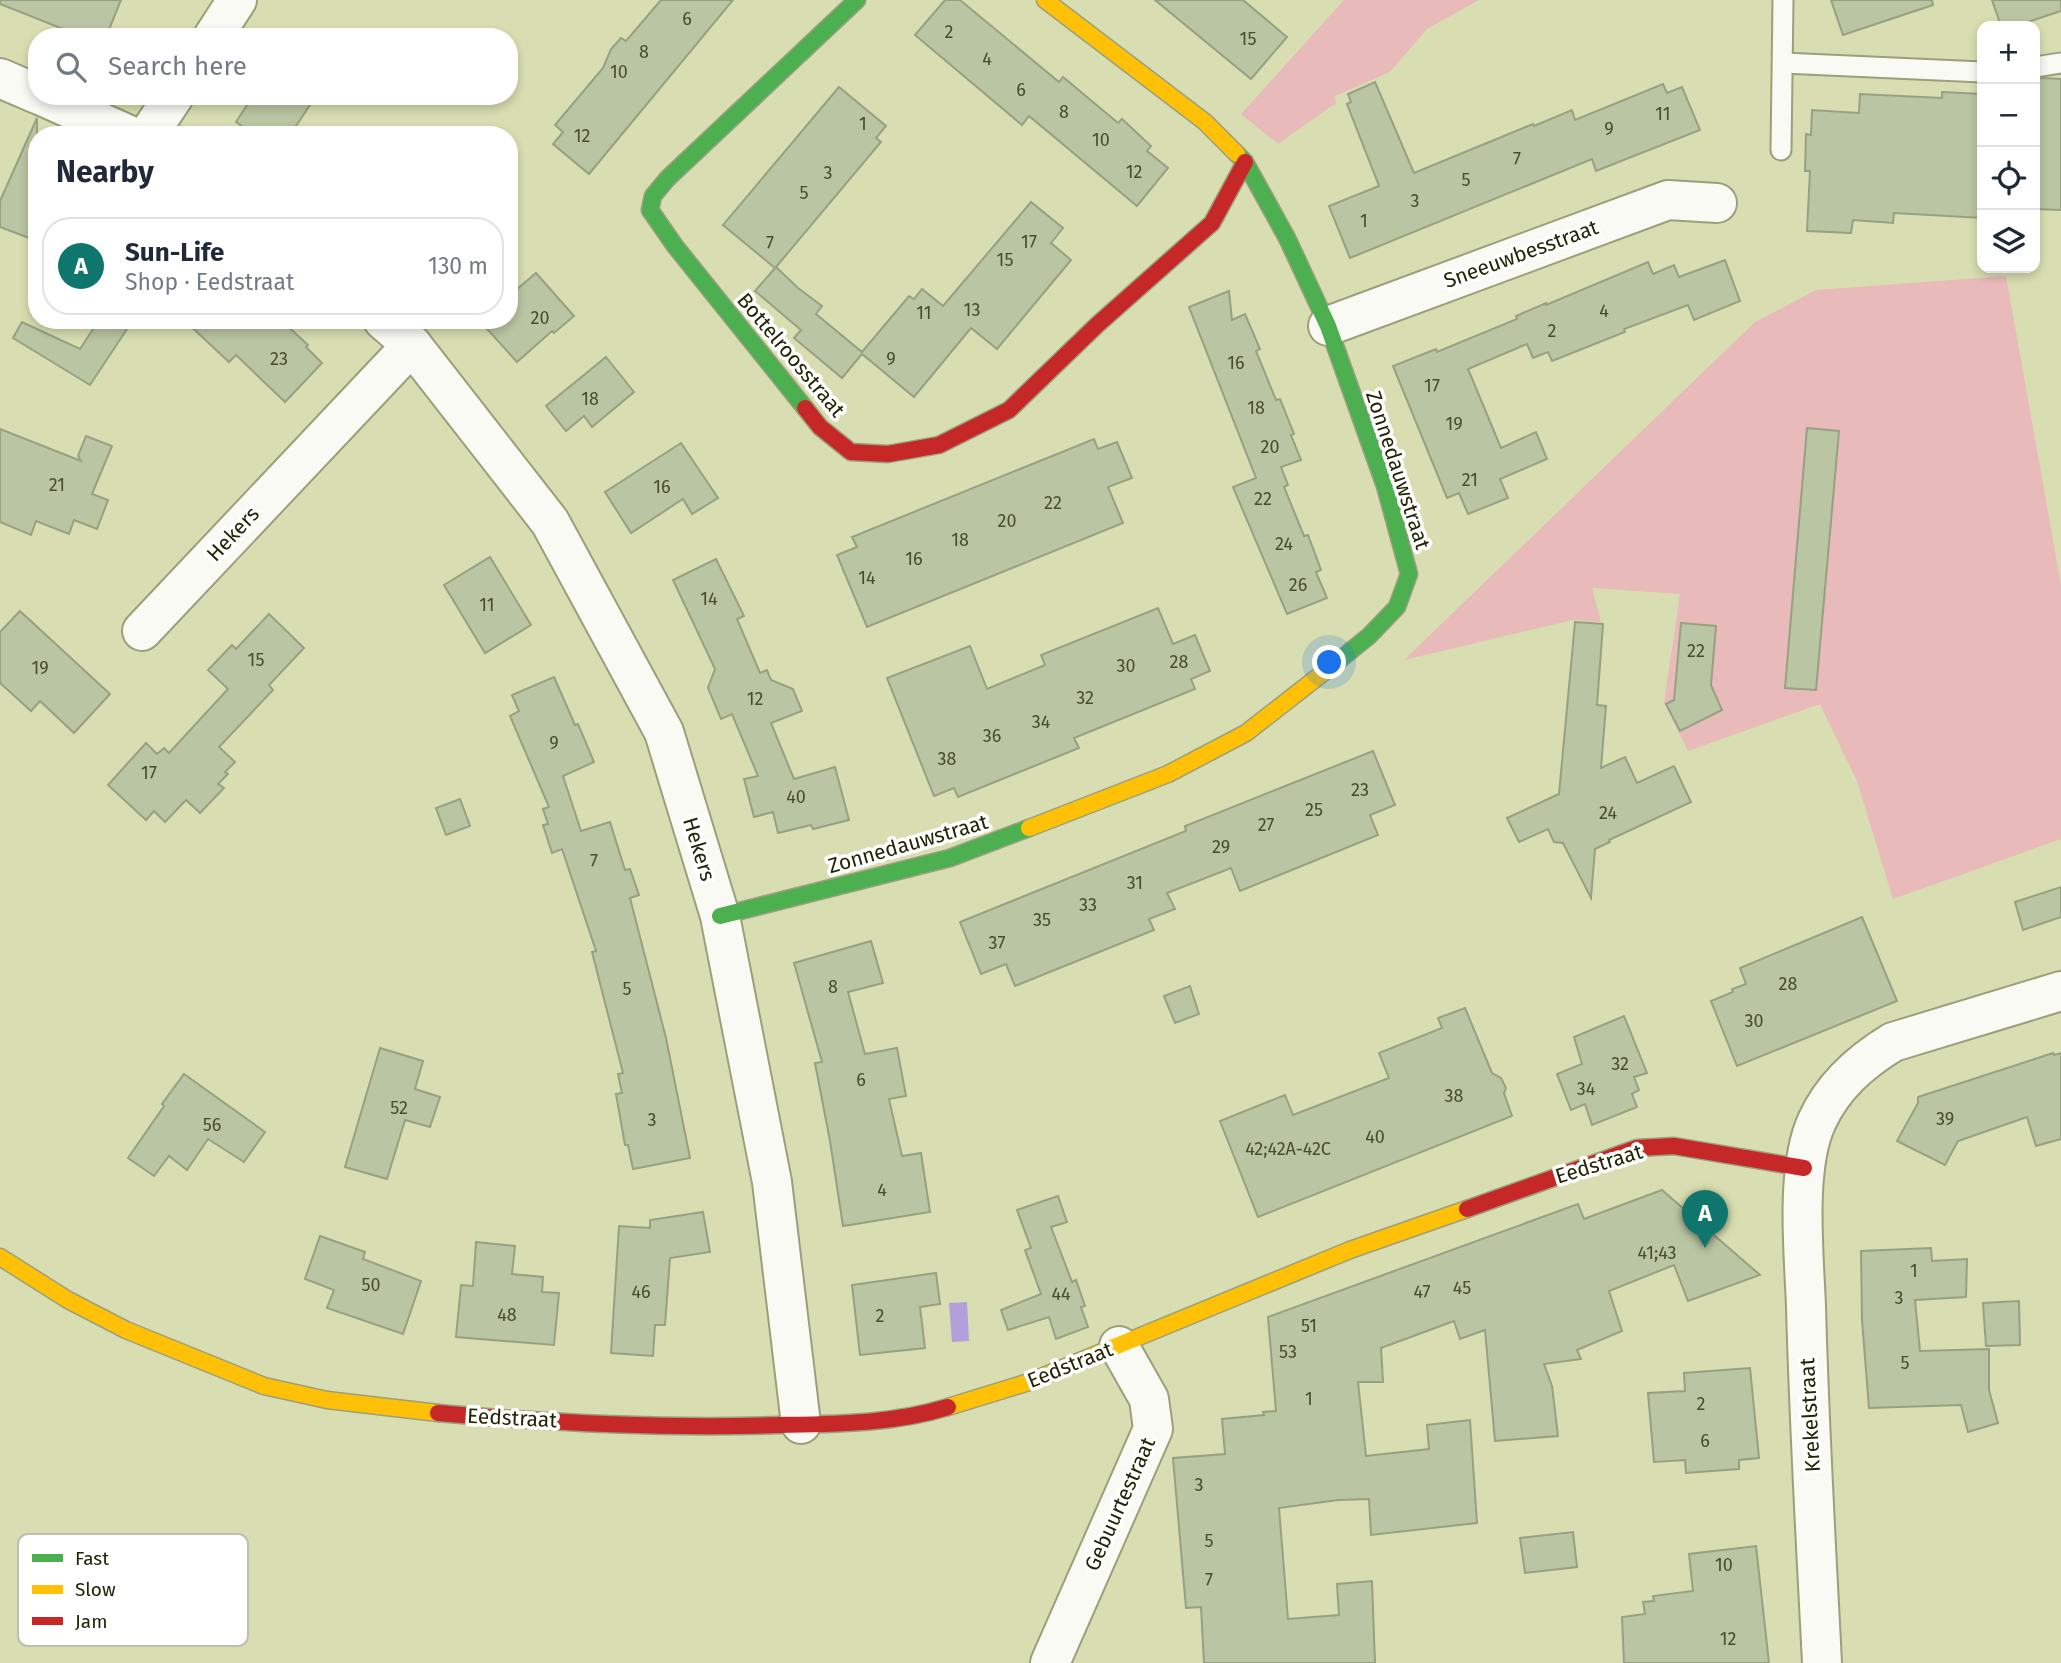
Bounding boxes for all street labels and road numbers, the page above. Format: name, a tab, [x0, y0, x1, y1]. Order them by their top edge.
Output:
street label: Sneeuwbesstraat	[1440, 214, 1602, 294]
street label: Bottelroosstraat	[731, 288, 851, 423]
street label: Zonnedauwstraat	[1360, 387, 1436, 553]
street label: Hekers	[201, 501, 265, 567]
street label: Zonnedauwstraat	[825, 809, 991, 879]
street label: Hekers	[677, 814, 721, 884]
street label: Eedstraat	[1552, 1138, 1646, 1190]
street label: Eedstraat	[1023, 1336, 1117, 1394]
street label: Krekelstraat	[1794, 1357, 1826, 1473]
street label: Eedstraat	[466, 1403, 558, 1433]
street label: Gebuurtestraat	[1079, 1433, 1161, 1575]

